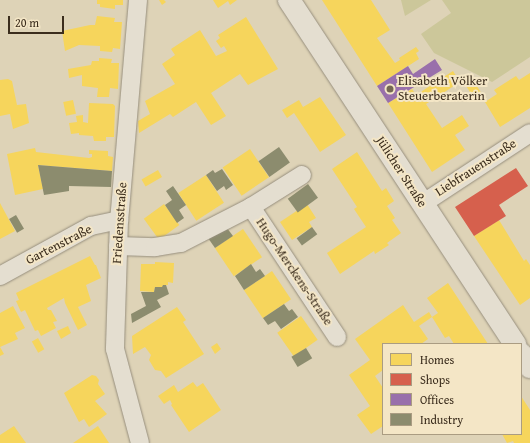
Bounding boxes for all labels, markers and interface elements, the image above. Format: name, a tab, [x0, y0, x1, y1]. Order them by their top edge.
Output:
scale bar	[10, 8, 66, 34]
text: 20 m	[15, 14, 39, 31]
place label: Elisabeth Völker Steuerberaterin	[398, 74, 487, 105]
marker: Elisabeth Völker Steuerberaterin	[385, 84, 395, 94]
street label: Jülicher Straße	[372, 134, 430, 210]
street label: Liebfrauenstraße	[432, 136, 520, 200]
street label: Friedensstraße	[109, 182, 131, 264]
street label: Hugo-Merckens-Straße	[252, 215, 336, 329]
street label: Gartenstraße	[23, 222, 95, 268]
legend	[382, 343, 522, 435]
text: Homes	[420, 351, 454, 368]
text: Shops	[420, 371, 450, 388]
text: Offices	[420, 391, 454, 408]
text: Industry	[420, 411, 463, 428]

